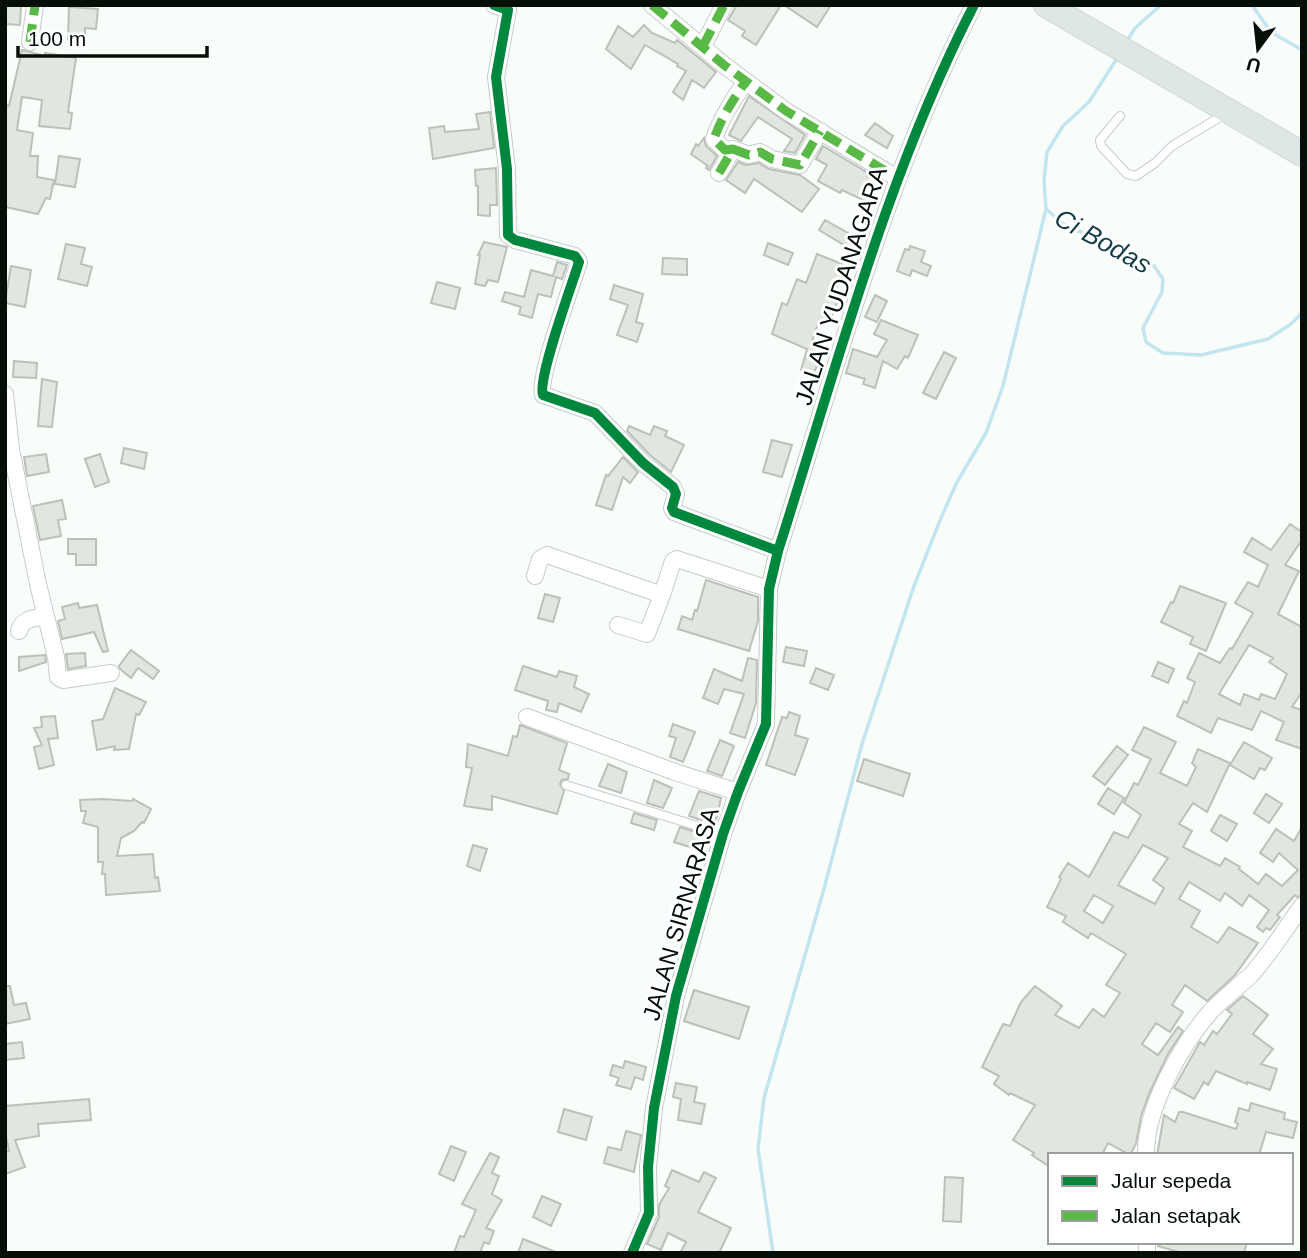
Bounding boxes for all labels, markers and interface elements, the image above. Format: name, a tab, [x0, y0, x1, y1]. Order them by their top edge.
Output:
scale bar	[18, 14, 206, 58]
north arrow	[1223, 14, 1293, 84]
text: 100 m	[28, 27, 86, 50]
text: U	[1244, 53, 1263, 77]
street label: JALAN YUDANAGARA	[789, 163, 892, 408]
water label: Ci Bodas	[1050, 202, 1156, 280]
street label: JALAN SIRNARASA	[637, 804, 724, 1023]
legend	[1048, 1153, 1293, 1244]
text: Jalur sepeda	[1111, 1169, 1232, 1192]
text: Jalan setapak	[1111, 1204, 1241, 1227]

